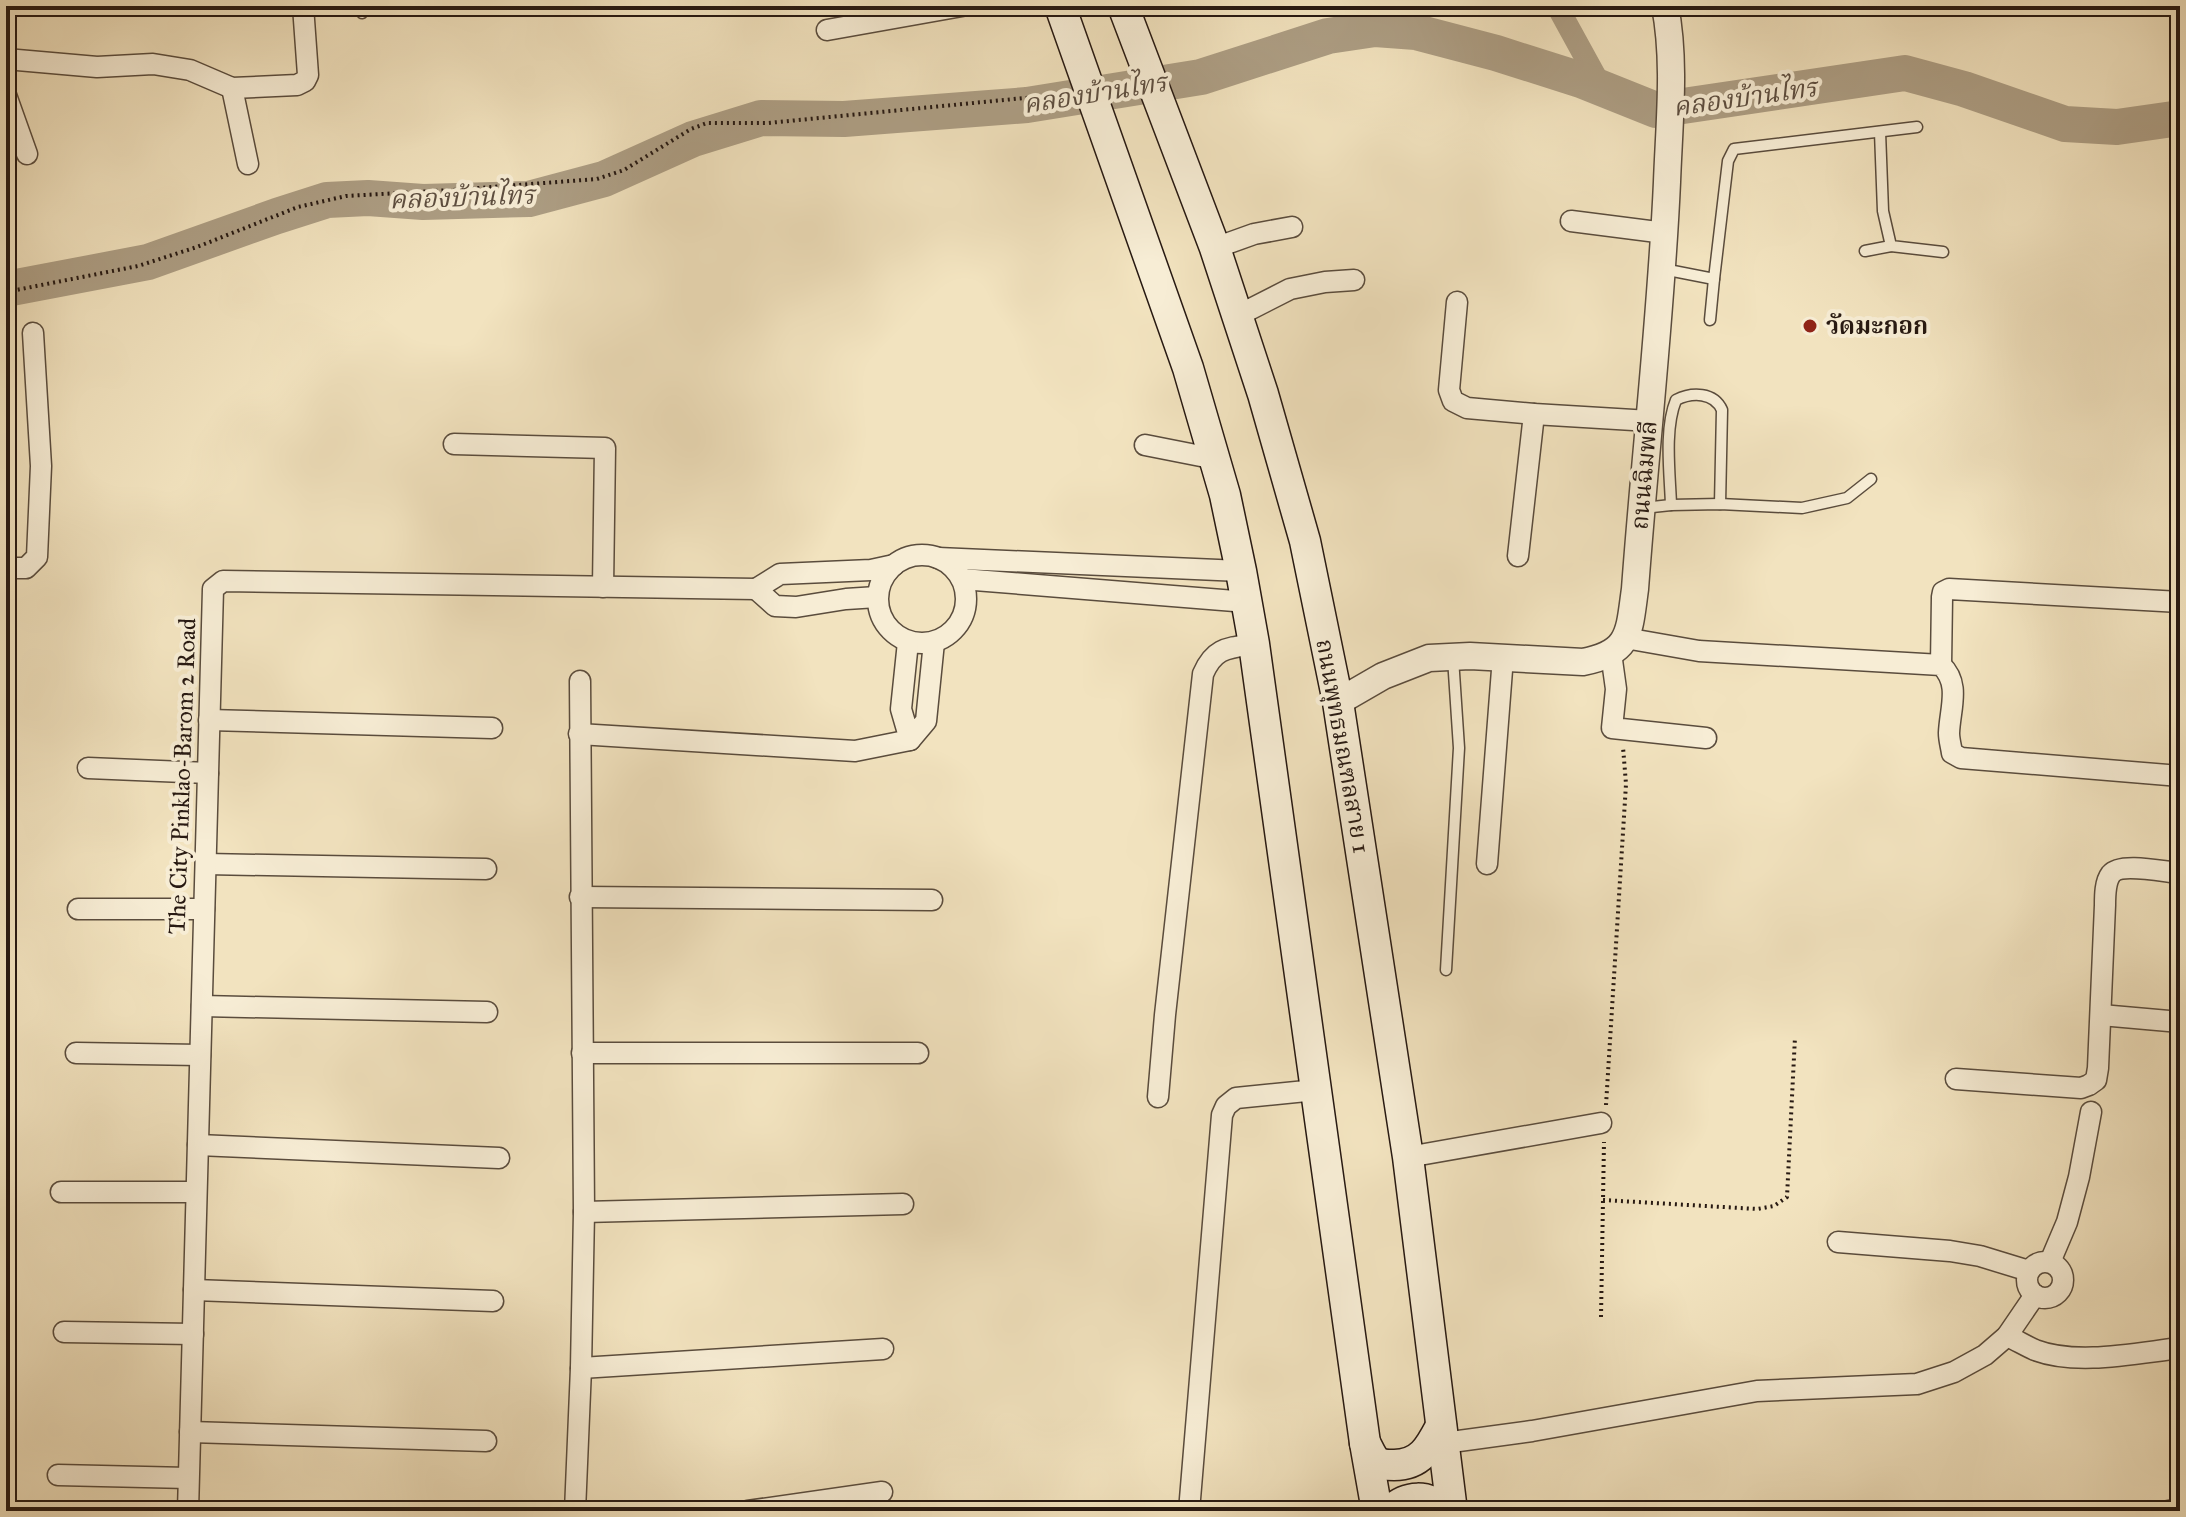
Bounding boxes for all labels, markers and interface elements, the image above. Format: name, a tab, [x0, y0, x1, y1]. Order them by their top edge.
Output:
water label: คลองบ้านไทร	[1020, 63, 1172, 120]
water label: คลองบ้านไทร	[1671, 69, 1822, 123]
water label: คลองบ้านไทร	[389, 176, 538, 216]
place label: วัดมะกอก	[1826, 311, 1928, 341]
marker: วัดมะกอก	[1801, 317, 1819, 335]
street label: ถนนฉิมพลี	[1624, 419, 1664, 531]
street label: The City Pinklao-Barom 2 Road	[161, 617, 203, 935]
street label: ถนนพุทธมณฑลสาย 1	[1309, 637, 1377, 855]

